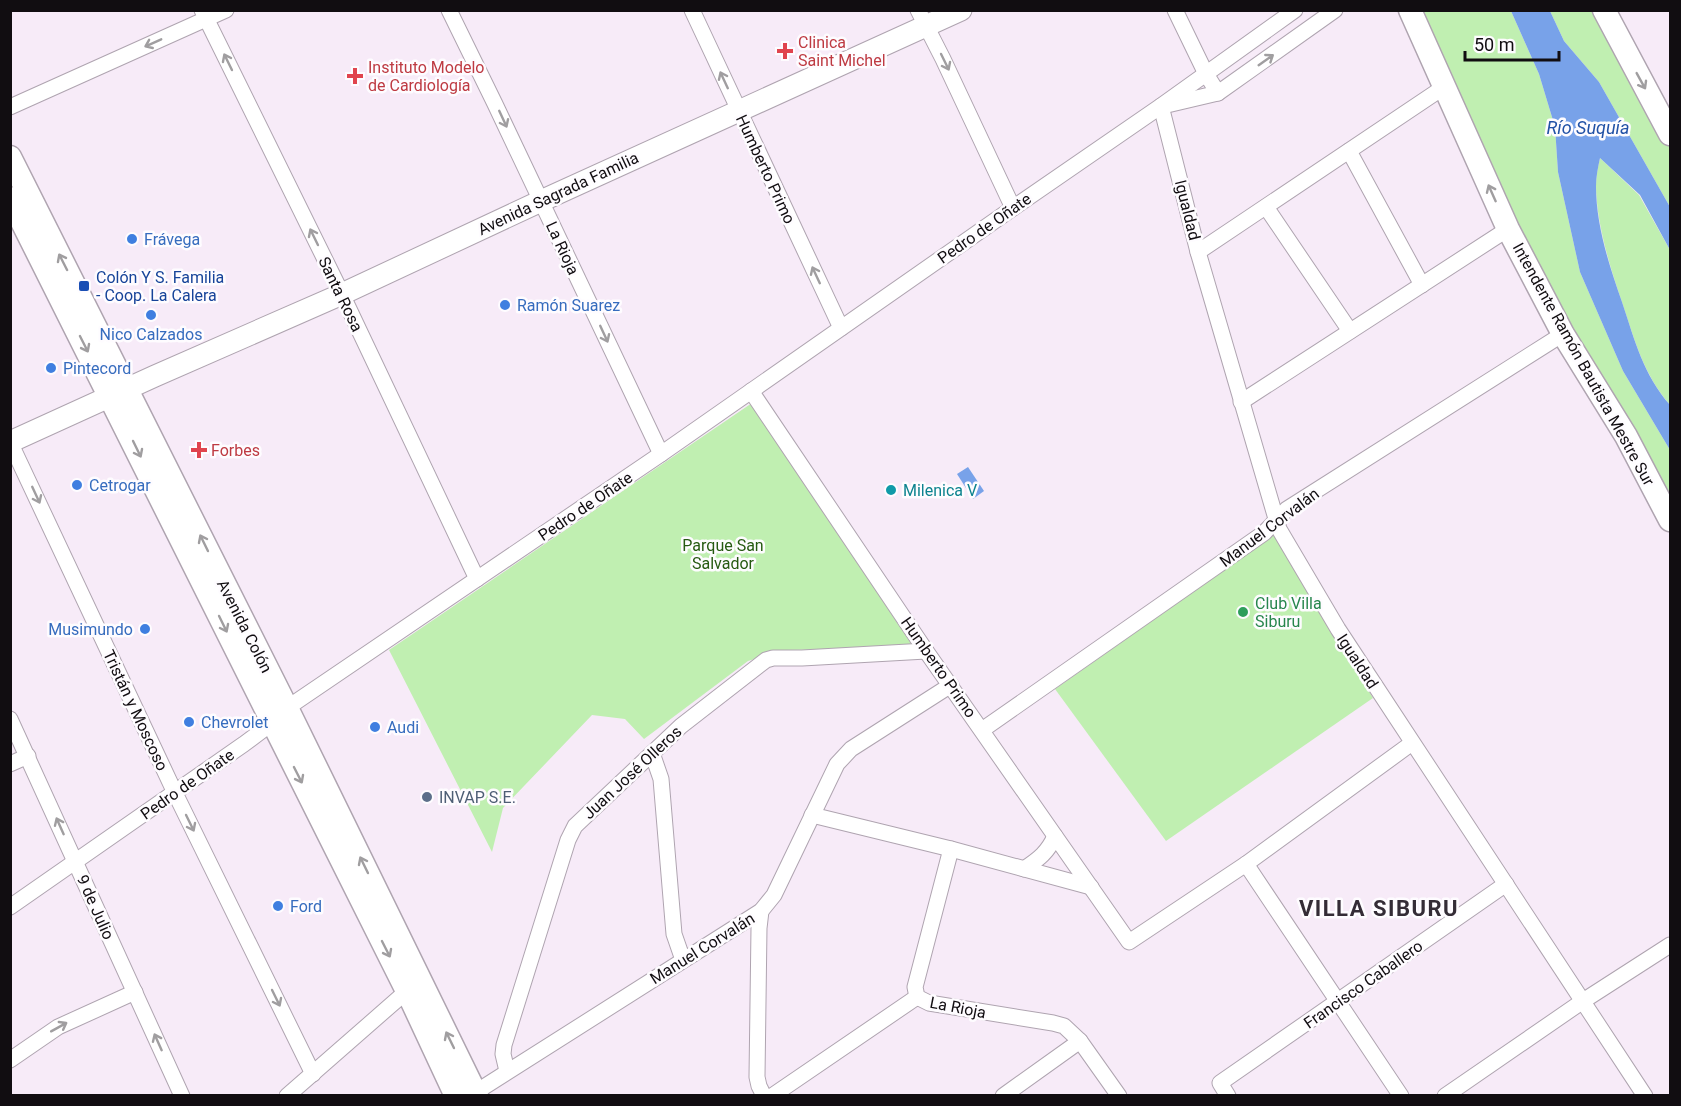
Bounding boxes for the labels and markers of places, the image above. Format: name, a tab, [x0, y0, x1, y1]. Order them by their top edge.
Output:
place label: Clinica Saint Michel	[798, 33, 886, 70]
marker: Clinica Saint Michel	[776, 42, 794, 60]
place label: Instituto Modelo de Cardiología	[368, 58, 484, 95]
marker: Instituto Modelo de Cardiología	[346, 67, 364, 85]
place label: Frávega	[144, 230, 200, 249]
marker: Frávega	[125, 232, 139, 246]
place label: Colón Y S. Familia - Coop. La Calera	[96, 268, 224, 305]
marker: Colón Y S. Familia - Coop. La Calera	[77, 279, 91, 293]
place label: Ramón Suarez	[517, 296, 620, 315]
marker: Ramón Suarez	[498, 298, 512, 312]
marker: Nico Calzados	[144, 308, 158, 322]
place label: Nico Calzados	[100, 325, 202, 344]
place label: Pintecord	[63, 359, 131, 378]
marker: Pintecord	[44, 361, 58, 375]
place label: Forbes	[211, 441, 260, 460]
marker: Forbes	[192, 443, 206, 457]
place label: Cetrogar	[89, 476, 151, 495]
marker: Cetrogar	[70, 478, 84, 492]
place label: Milenica V	[903, 481, 977, 500]
marker: Milenica V	[884, 483, 898, 497]
place label: Club Villa Siburu	[1255, 594, 1322, 631]
marker: Club Villa Siburu	[1236, 605, 1250, 619]
place label: Musimundo	[48, 620, 133, 639]
marker: Musimundo	[138, 622, 152, 636]
place label: Chevrolet	[201, 713, 268, 732]
marker: Chevrolet	[182, 715, 196, 729]
place label: Audi	[387, 718, 419, 737]
marker: Audi	[368, 720, 382, 734]
place label: INVAP S.E.	[439, 788, 516, 807]
marker: INVAP S.E.	[420, 790, 434, 804]
place label: Ford	[290, 897, 322, 916]
marker: Ford	[271, 899, 285, 913]

